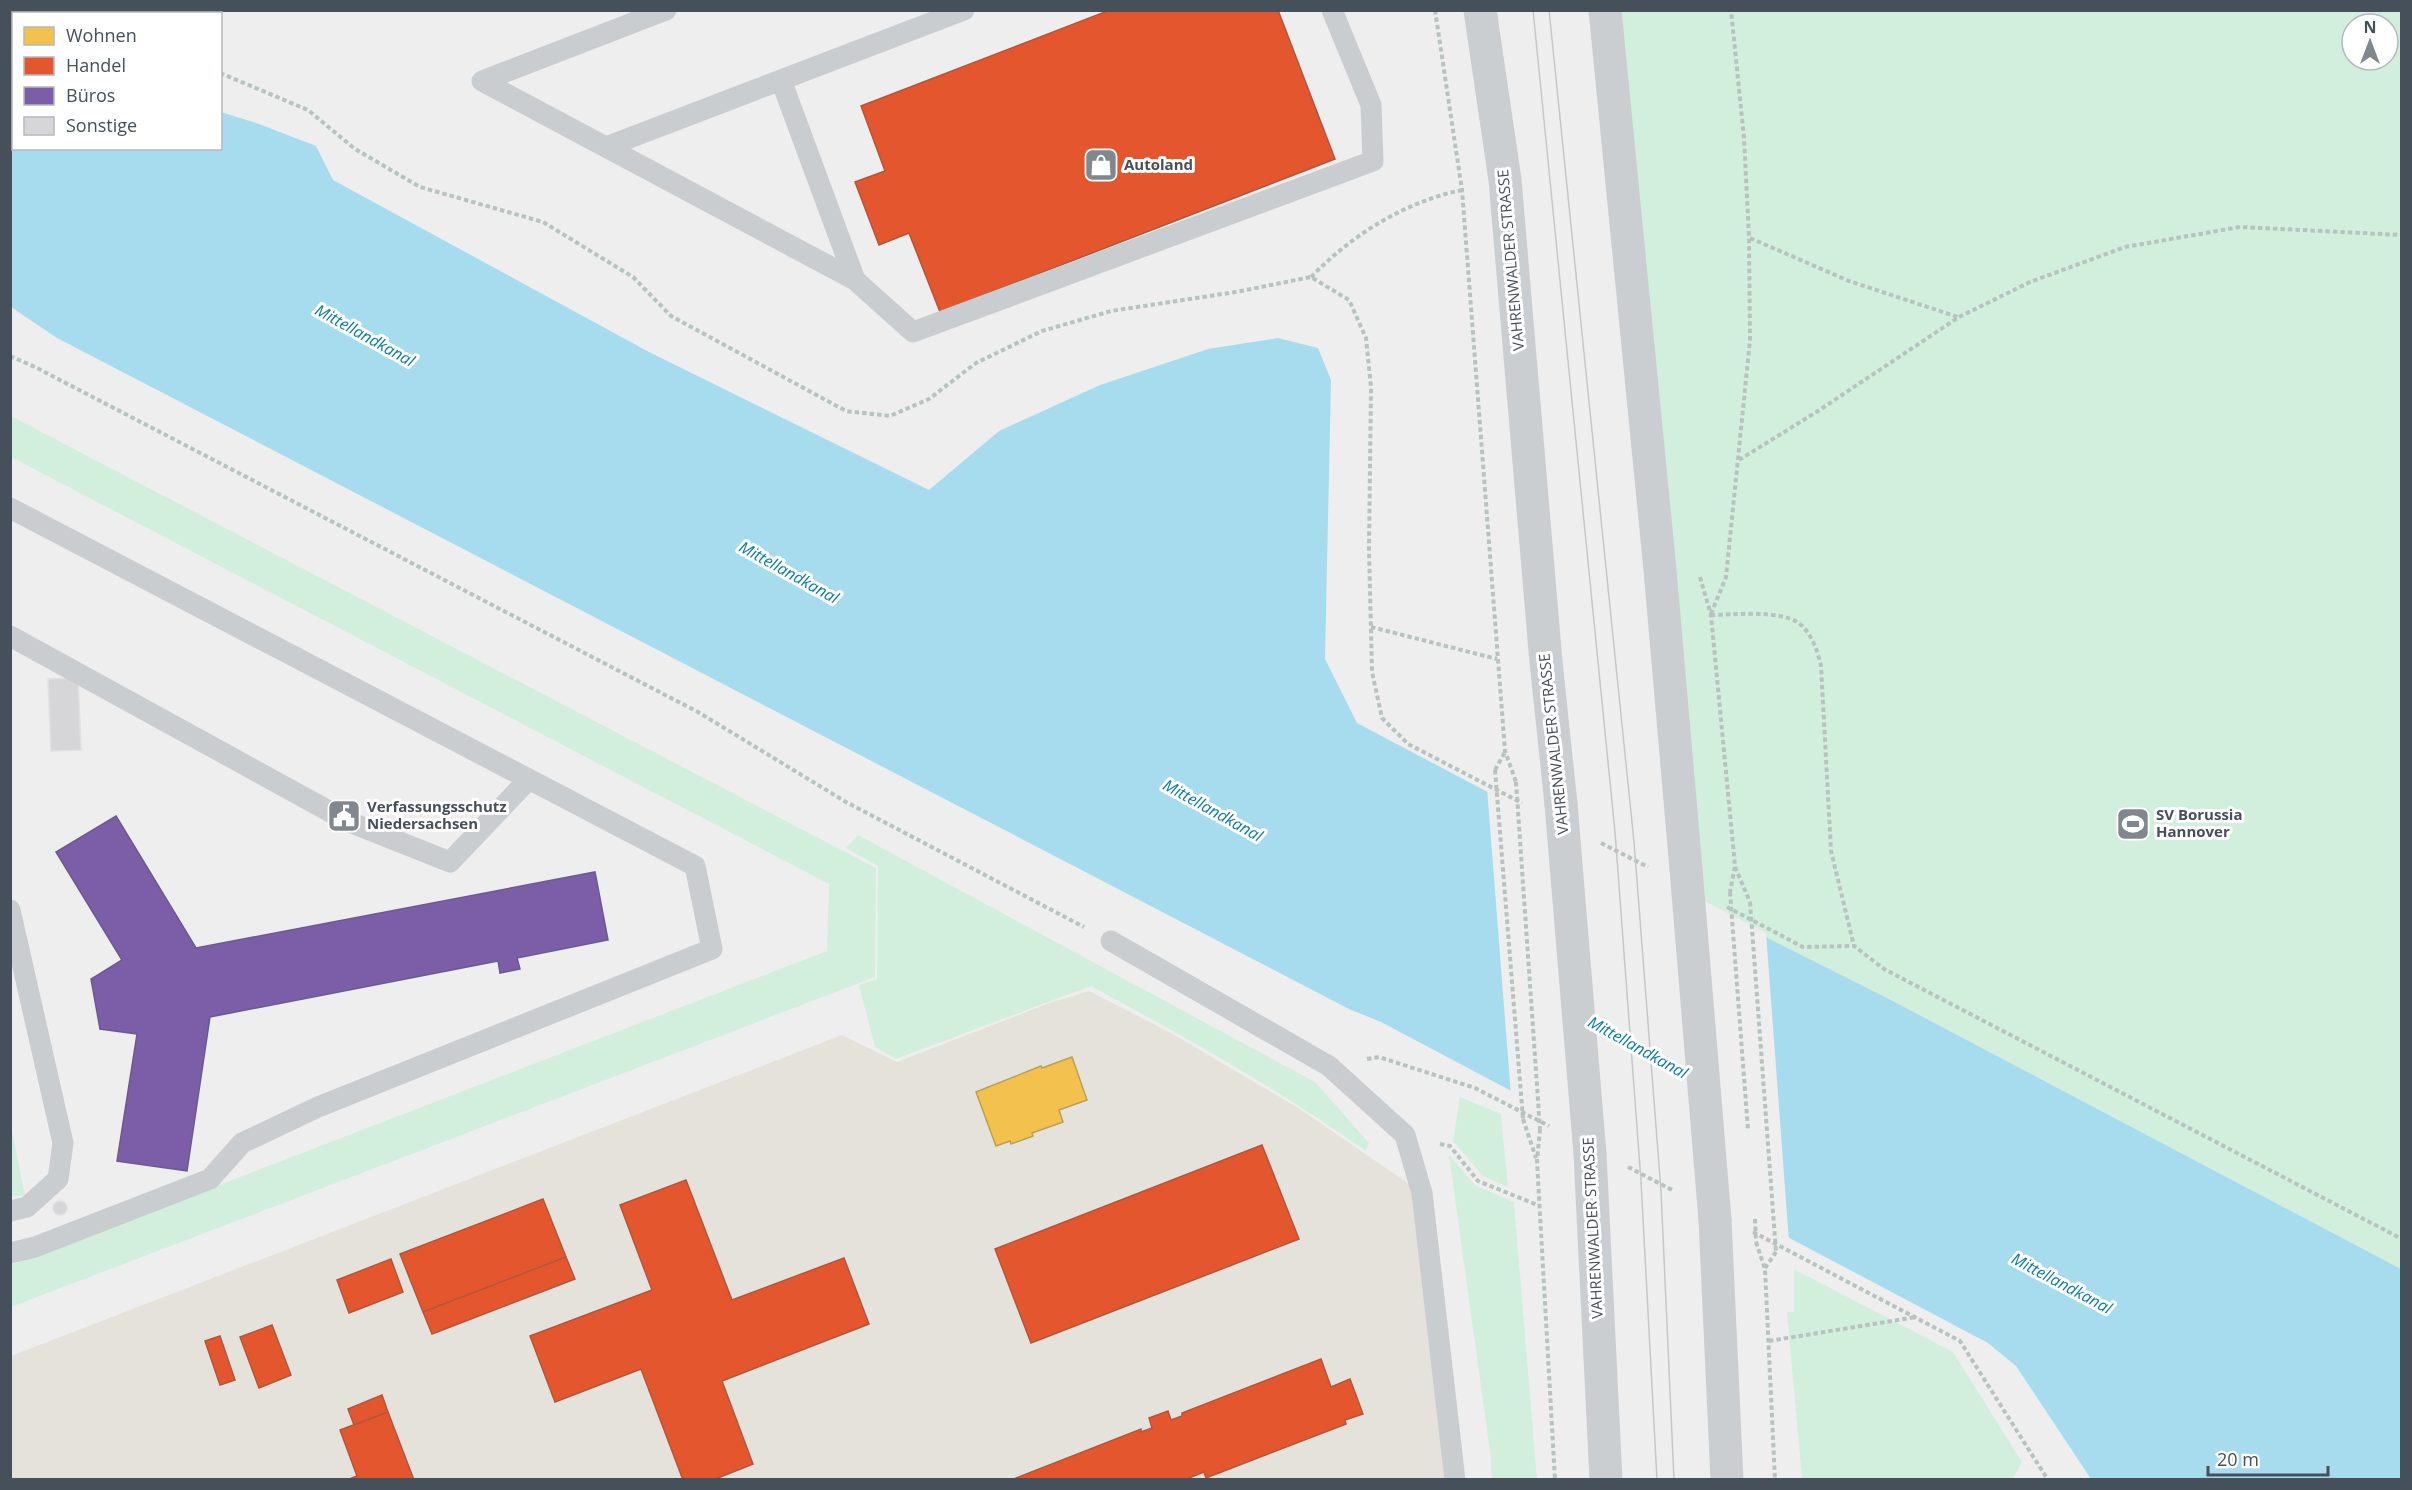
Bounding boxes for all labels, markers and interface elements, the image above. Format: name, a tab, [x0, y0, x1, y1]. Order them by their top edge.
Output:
legend	[12, 12, 222, 150]
north arrow	[2340, 12, 2400, 72]
text: N	[2363, 16, 2377, 38]
text: Wohnen	[66, 23, 137, 47]
text: Handel	[66, 53, 126, 77]
text: Büros	[66, 83, 115, 107]
text: Sonstige	[66, 113, 137, 137]
shop icon: Autoland	[1083, 147, 1119, 183]
place label: Autoland	[1124, 154, 1193, 174]
street label: VAHRENWALDER STRASSE	[1492, 169, 1528, 352]
water label: Mittellandkanal	[311, 299, 420, 372]
water label: Mittellandkanal	[735, 536, 844, 609]
street label: VAHRENWALDER STRASSE	[1534, 653, 1572, 836]
water label: Mittellandkanal	[1159, 774, 1268, 847]
place label: Verfassungsschutz Niedersachsen	[367, 796, 507, 833]
public building icon: Verfassungsschutz Niedersachsen	[326, 798, 362, 834]
place label: SV Borussia Hannover	[2156, 804, 2243, 841]
sports icon: SV Borussia Hannover	[2115, 806, 2151, 842]
water label: Mittellandkanal	[1584, 1011, 1693, 1084]
street label: VAHRENWALDER STRASSE	[1577, 1137, 1607, 1319]
water label: Mittellandkanal	[2008, 1247, 2117, 1319]
scale bar	[2208, 1439, 2328, 1477]
text: 20 m	[2217, 1447, 2259, 1471]

